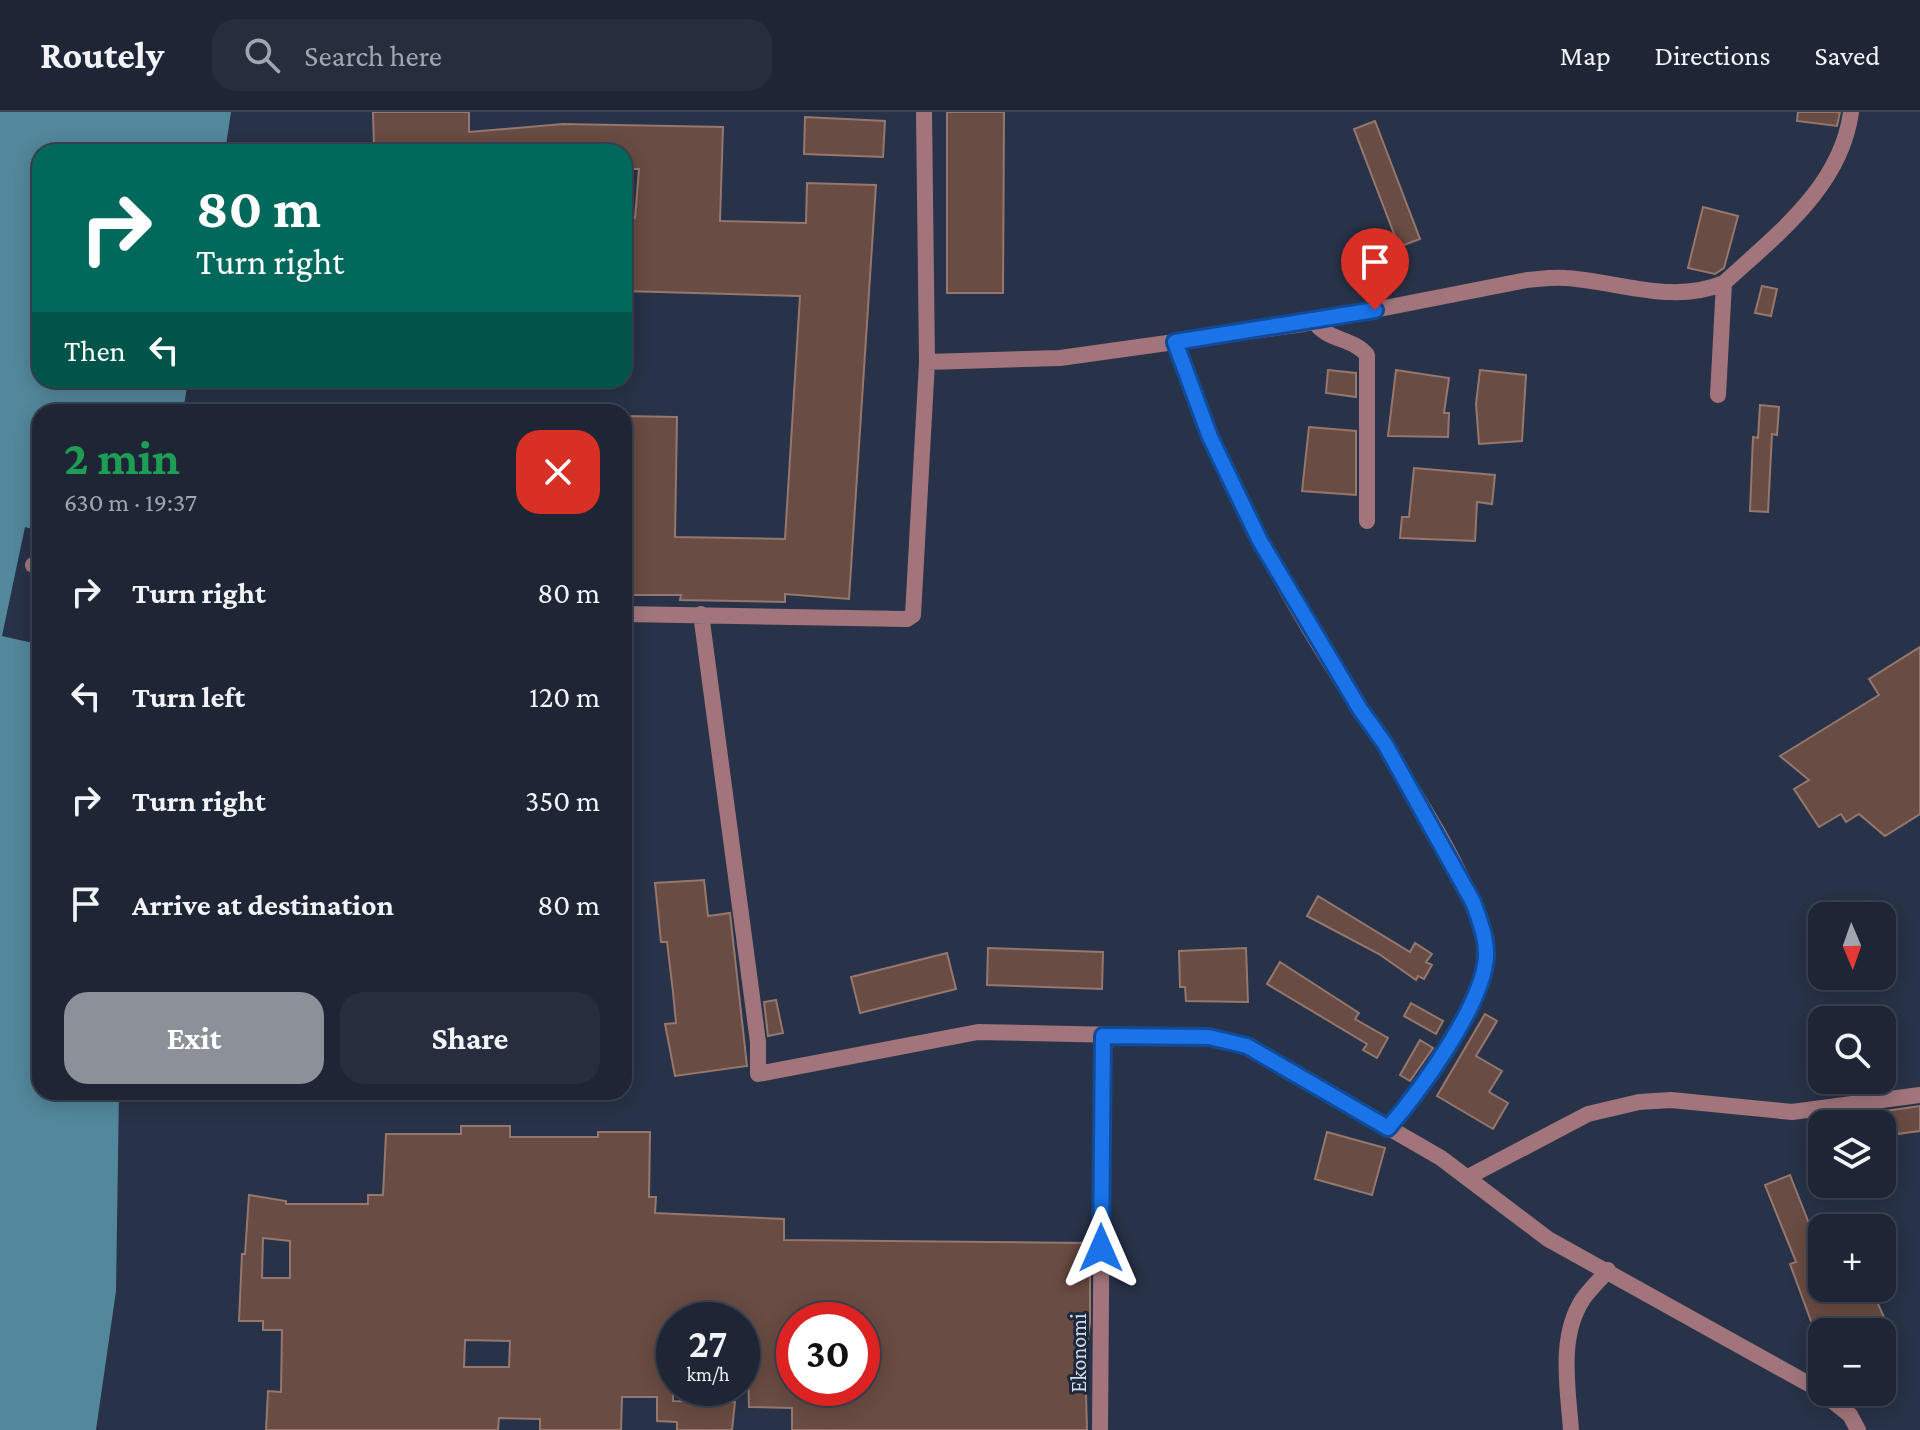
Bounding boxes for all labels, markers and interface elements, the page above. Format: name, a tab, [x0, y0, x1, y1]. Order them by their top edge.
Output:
search box	[212, 19, 772, 91]
icon: search	[240, 33, 284, 77]
text: Routely	[40, 34, 164, 76]
text: Search here	[304, 39, 442, 72]
text: Map	[1560, 40, 1611, 71]
text: Directions	[1655, 40, 1770, 71]
text: Saved	[1814, 40, 1880, 71]
icon: right	[64, 176, 168, 280]
text: 80 m	[196, 177, 321, 239]
pin	[1341, 228, 1409, 310]
icon: arrive	[1353, 240, 1397, 284]
text: Turn right	[196, 242, 344, 282]
icon: left	[142, 328, 186, 372]
text: Then	[64, 334, 126, 367]
button: close	[516, 430, 600, 514]
text: 2 min	[64, 431, 180, 484]
text: 630 m · 19:37	[64, 488, 197, 517]
icon: right	[64, 570, 108, 614]
text: Turn right	[132, 576, 266, 609]
text: 80 m	[537, 576, 600, 609]
icon: left	[64, 674, 108, 718]
text: Turn left	[132, 680, 245, 713]
text: 120 m	[529, 680, 600, 713]
icon: right	[64, 778, 108, 822]
text: Turn right	[132, 784, 266, 817]
text: 350 m	[525, 784, 600, 817]
icon: arrive	[64, 882, 108, 926]
text: Arrive at destination	[132, 888, 394, 921]
text: 80 m	[537, 888, 600, 921]
north arrow	[1808, 902, 1896, 990]
map controls	[1808, 902, 1896, 1406]
button: Exit	[64, 992, 324, 1084]
button: Share	[340, 992, 600, 1084]
button: search	[1808, 1006, 1896, 1094]
button: layers	[1808, 1110, 1896, 1198]
position arrow	[1059, 1206, 1143, 1290]
button: +	[1808, 1214, 1896, 1302]
speed limit sign: 30	[776, 1302, 880, 1406]
street label: Ekonomi	[1066, 1313, 1091, 1393]
button: −	[1808, 1318, 1896, 1406]
text: 27	[689, 1321, 727, 1366]
text: km/h	[686, 1363, 730, 1385]

